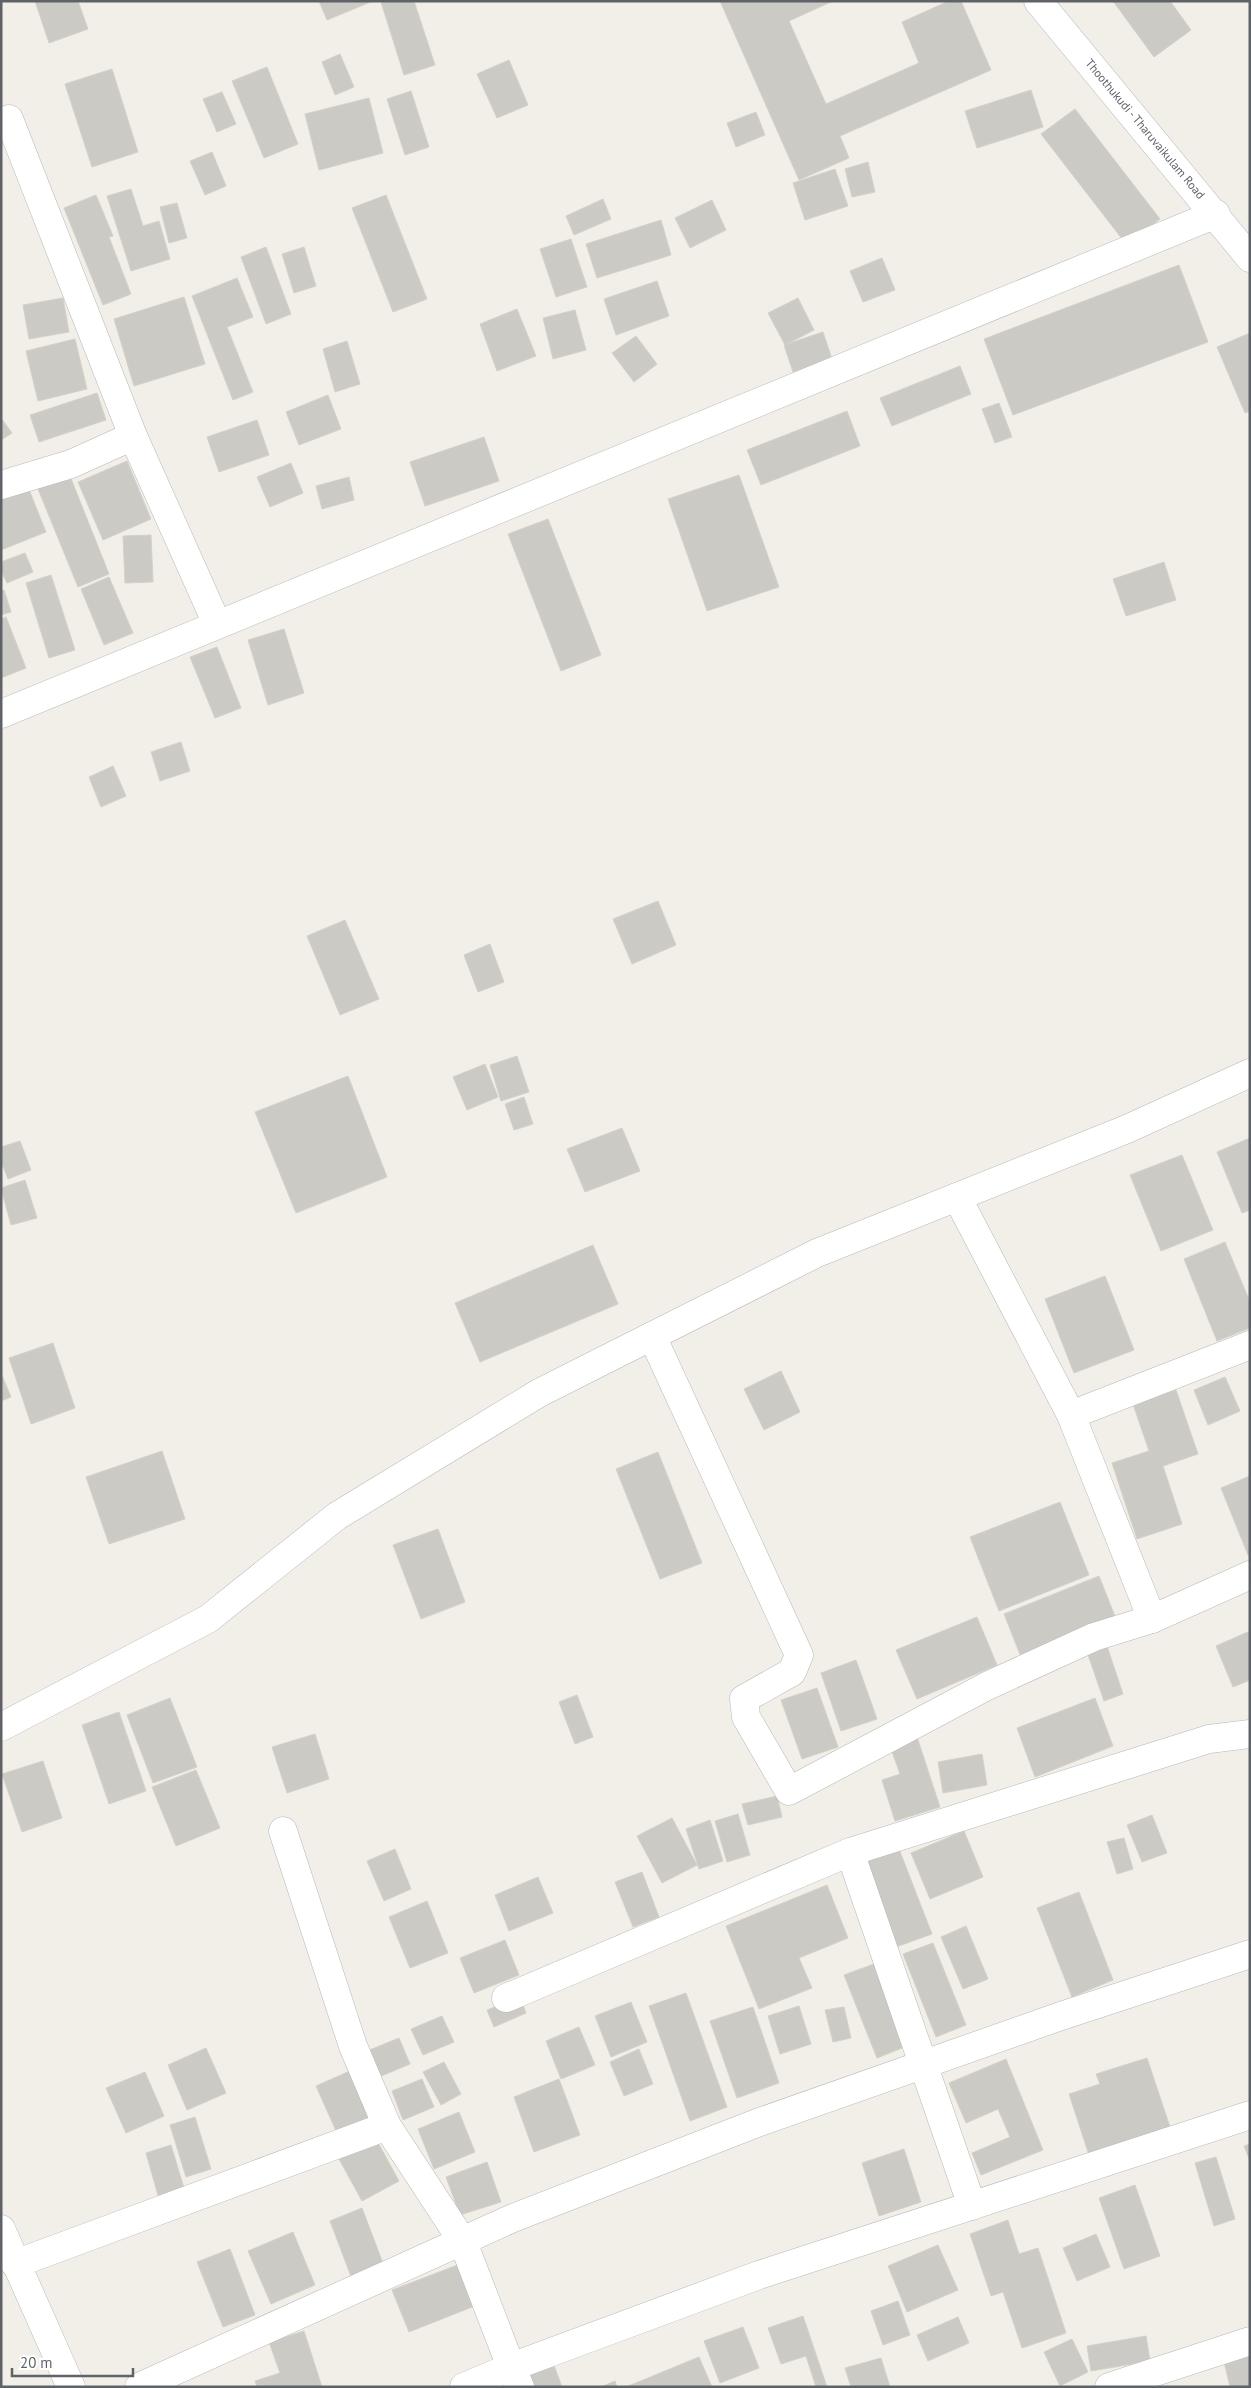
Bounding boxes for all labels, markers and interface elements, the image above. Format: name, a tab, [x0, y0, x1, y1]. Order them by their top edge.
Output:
street label: Thoothukudi - Tharuvaikulam Road	[1082, 56, 1208, 202]
scale bar	[12, 2346, 134, 2378]
text: 20 m	[20, 2353, 53, 2372]

